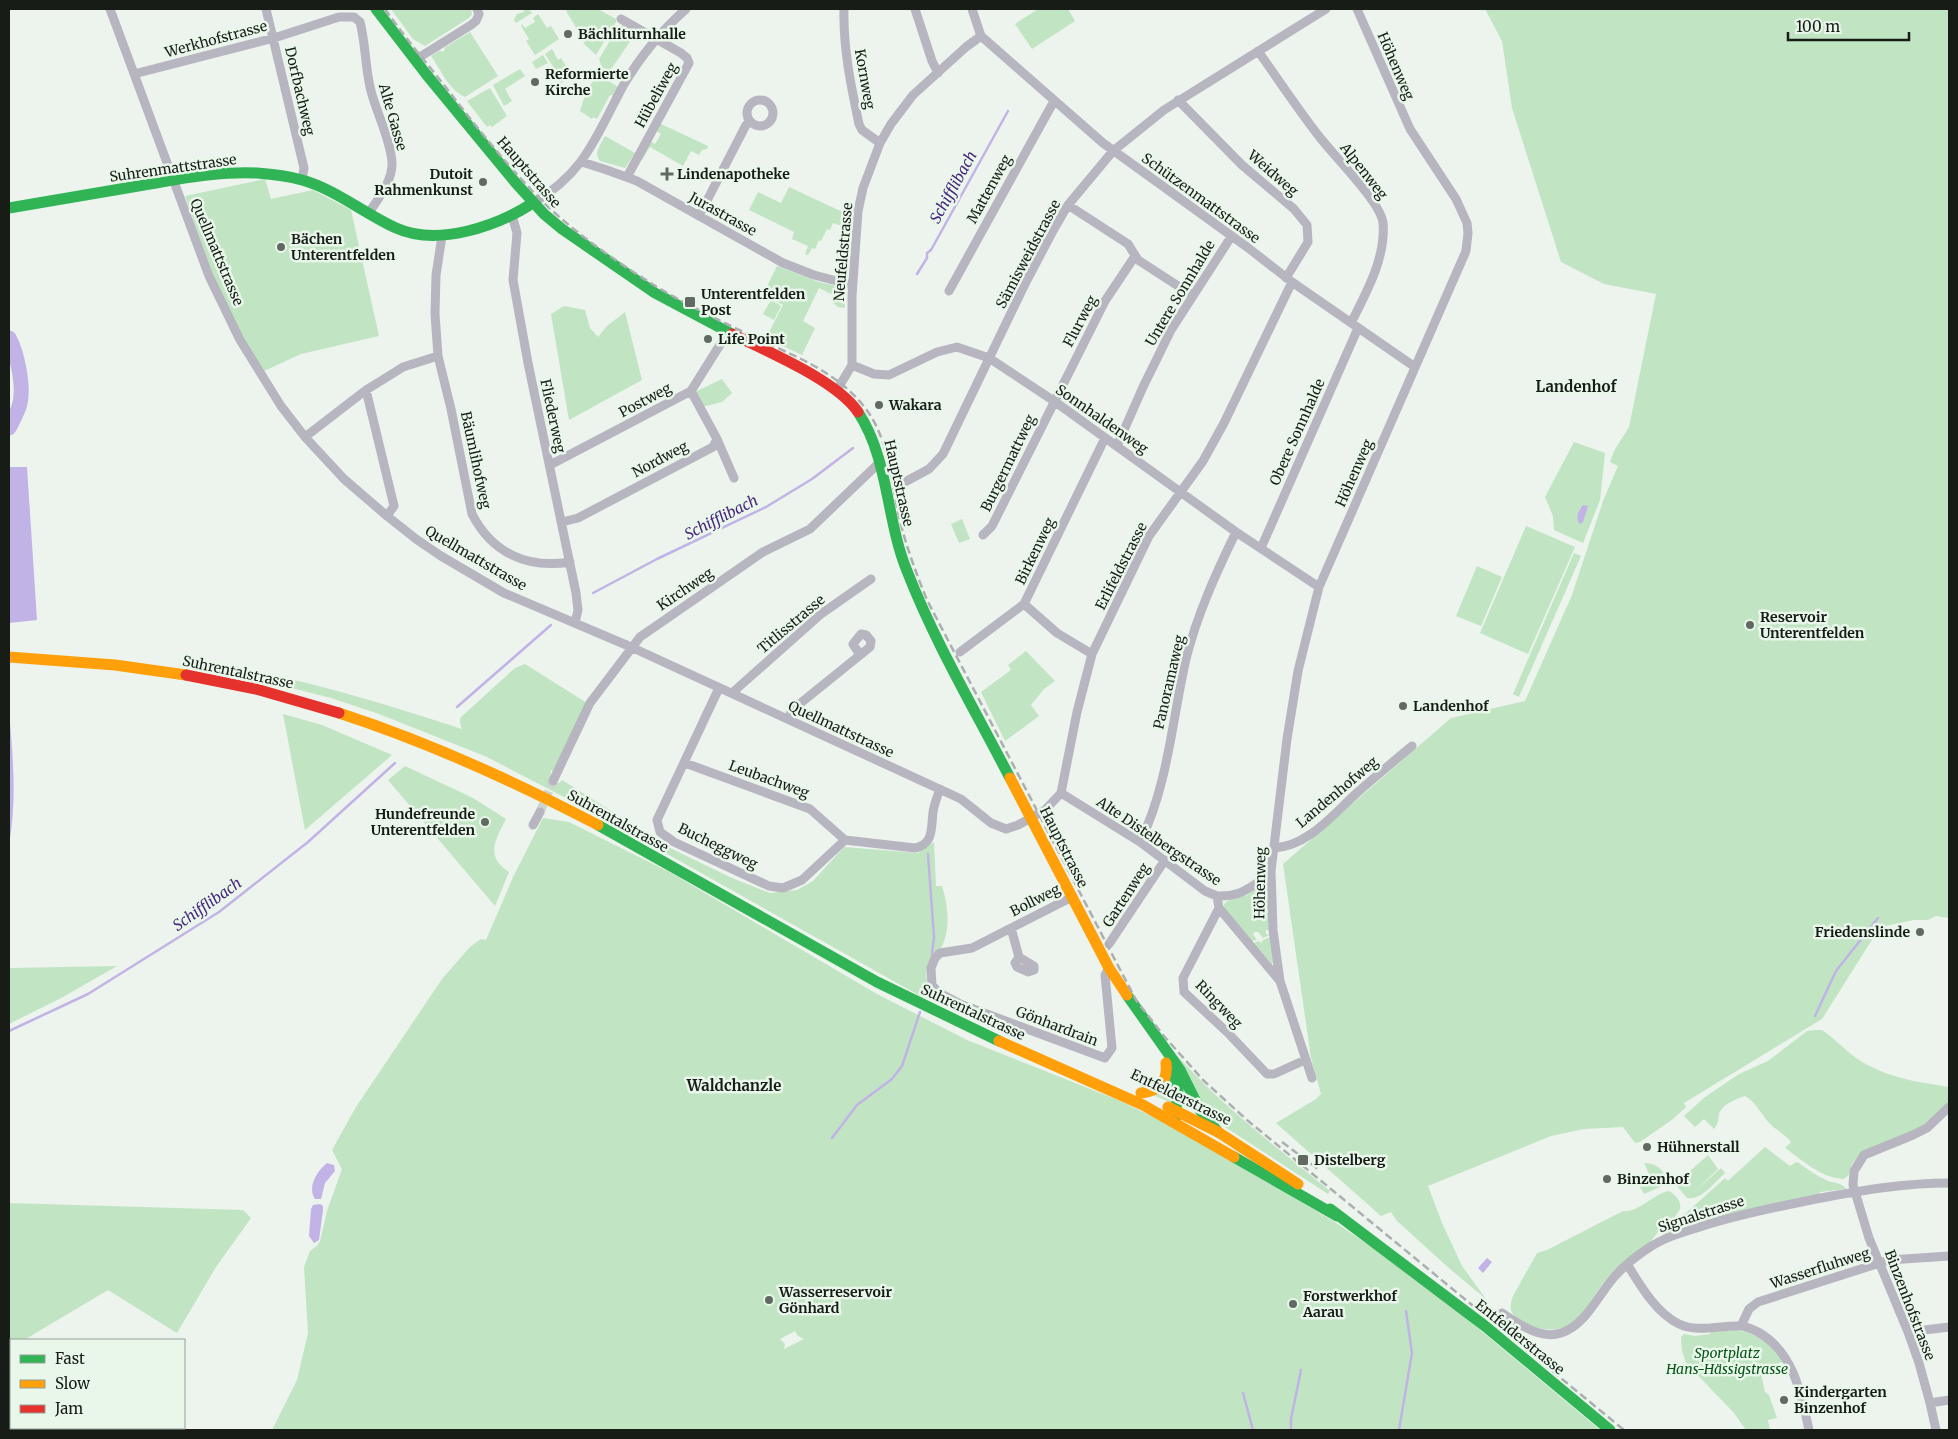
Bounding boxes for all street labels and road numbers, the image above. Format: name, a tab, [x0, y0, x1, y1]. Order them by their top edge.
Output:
street label: Werkhofstrasse	[162, 17, 269, 62]
street label: Höhenweg	[1374, 29, 1419, 103]
street label: Dorfbachweg	[281, 45, 319, 138]
street label: Kornweg	[851, 47, 879, 111]
street label: Hübeliweg	[631, 59, 682, 131]
street label: Alte Gasse	[375, 80, 411, 153]
street label: Hauptstrasse	[493, 133, 565, 211]
street label: Alpenweg	[1336, 138, 1392, 203]
street label: Weidweg	[1243, 146, 1302, 200]
street label: Schützenmattstrasse	[1138, 149, 1264, 247]
street label: Suhrenmattstrasse	[108, 150, 238, 186]
street label: Mattenweg	[963, 151, 1016, 227]
street label: Jurastrasse	[685, 188, 760, 240]
street label: Quellmattstrasse	[186, 196, 248, 308]
street label: Sämisweidstrasse	[992, 197, 1064, 311]
street label: Neufeldstrasse	[830, 202, 856, 302]
street label: Untere Sonnhalde	[1141, 237, 1219, 349]
street label: Flurweg	[1059, 292, 1101, 350]
street label: Obere Sonnhalde	[1265, 376, 1329, 488]
street label: Fliederweg	[536, 377, 570, 455]
street label: Postweg	[616, 378, 675, 421]
street label: Sonnhaldenweg	[1052, 380, 1152, 458]
street label: Bäumlihofweg	[457, 410, 495, 511]
street label: Burgermattweg	[977, 411, 1040, 515]
street label: Höhenweg	[1331, 436, 1377, 510]
street label: Nordweg	[629, 437, 691, 481]
street label: Hauptstrasse	[880, 438, 918, 528]
street label: Birkenweg	[1011, 514, 1059, 587]
street label: Erlifeldstrasse	[1091, 519, 1151, 613]
street label: Quellmattstrasse	[422, 522, 530, 594]
street label: Kirchweg	[653, 563, 717, 614]
street label: Titlisstrasse	[754, 591, 828, 657]
street label: Panoramaweg	[1149, 633, 1189, 731]
street label: Suhrentalstrasse	[181, 651, 295, 693]
street label: Quellmattstrasse	[785, 697, 897, 761]
street label: Landenhofweg	[1292, 752, 1382, 832]
street label: Leubachweg	[726, 756, 812, 802]
street label: Suhrentalstrasse	[564, 786, 672, 856]
street label: Alte Distelbergstrasse	[1092, 792, 1225, 889]
street label: Hauptstrasse	[1036, 804, 1092, 890]
street label: Bucheggweg	[675, 819, 761, 873]
street label: Höhenweg	[1250, 846, 1270, 919]
street label: Gartenweg	[1099, 859, 1154, 931]
street label: Bollweg	[1007, 880, 1064, 920]
street label: Ringweg	[1192, 976, 1247, 1032]
street label: Suhrentalstrasse	[918, 980, 1028, 1044]
street label: Gönhardrain	[1013, 1002, 1101, 1050]
street label: Entfelderstrasse	[1128, 1065, 1234, 1129]
street label: Signalstrasse	[1656, 1192, 1746, 1236]
street label: Wasserfluhweg	[1767, 1243, 1872, 1293]
street label: Binzenhofstrasse	[1881, 1247, 1939, 1363]
street label: Entfelderstrasse	[1472, 1296, 1568, 1378]

